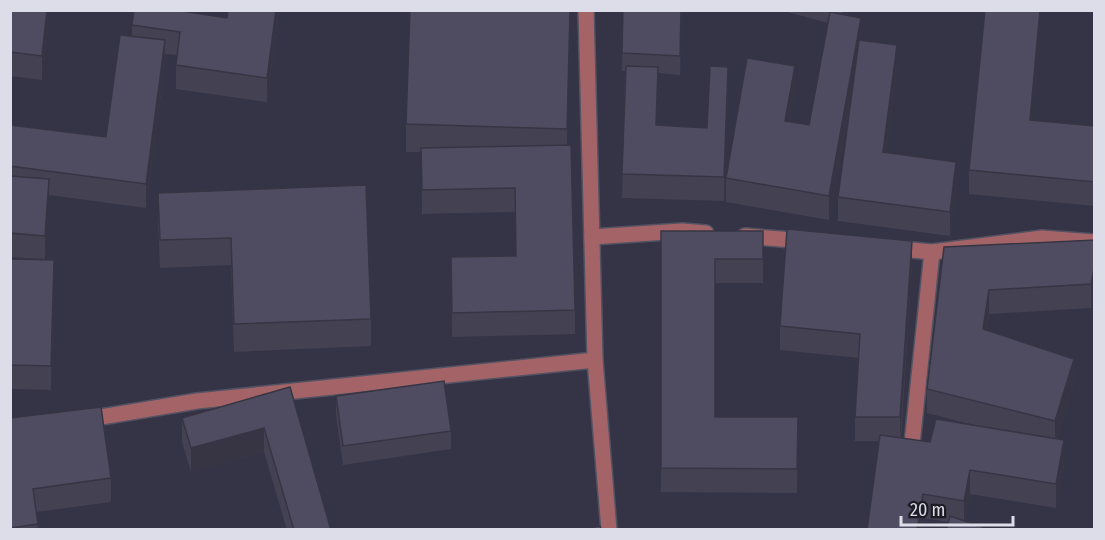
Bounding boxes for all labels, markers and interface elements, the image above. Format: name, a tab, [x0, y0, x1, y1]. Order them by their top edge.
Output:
scale bar	[901, 489, 1014, 527]
text: 20 m	[910, 499, 945, 521]

